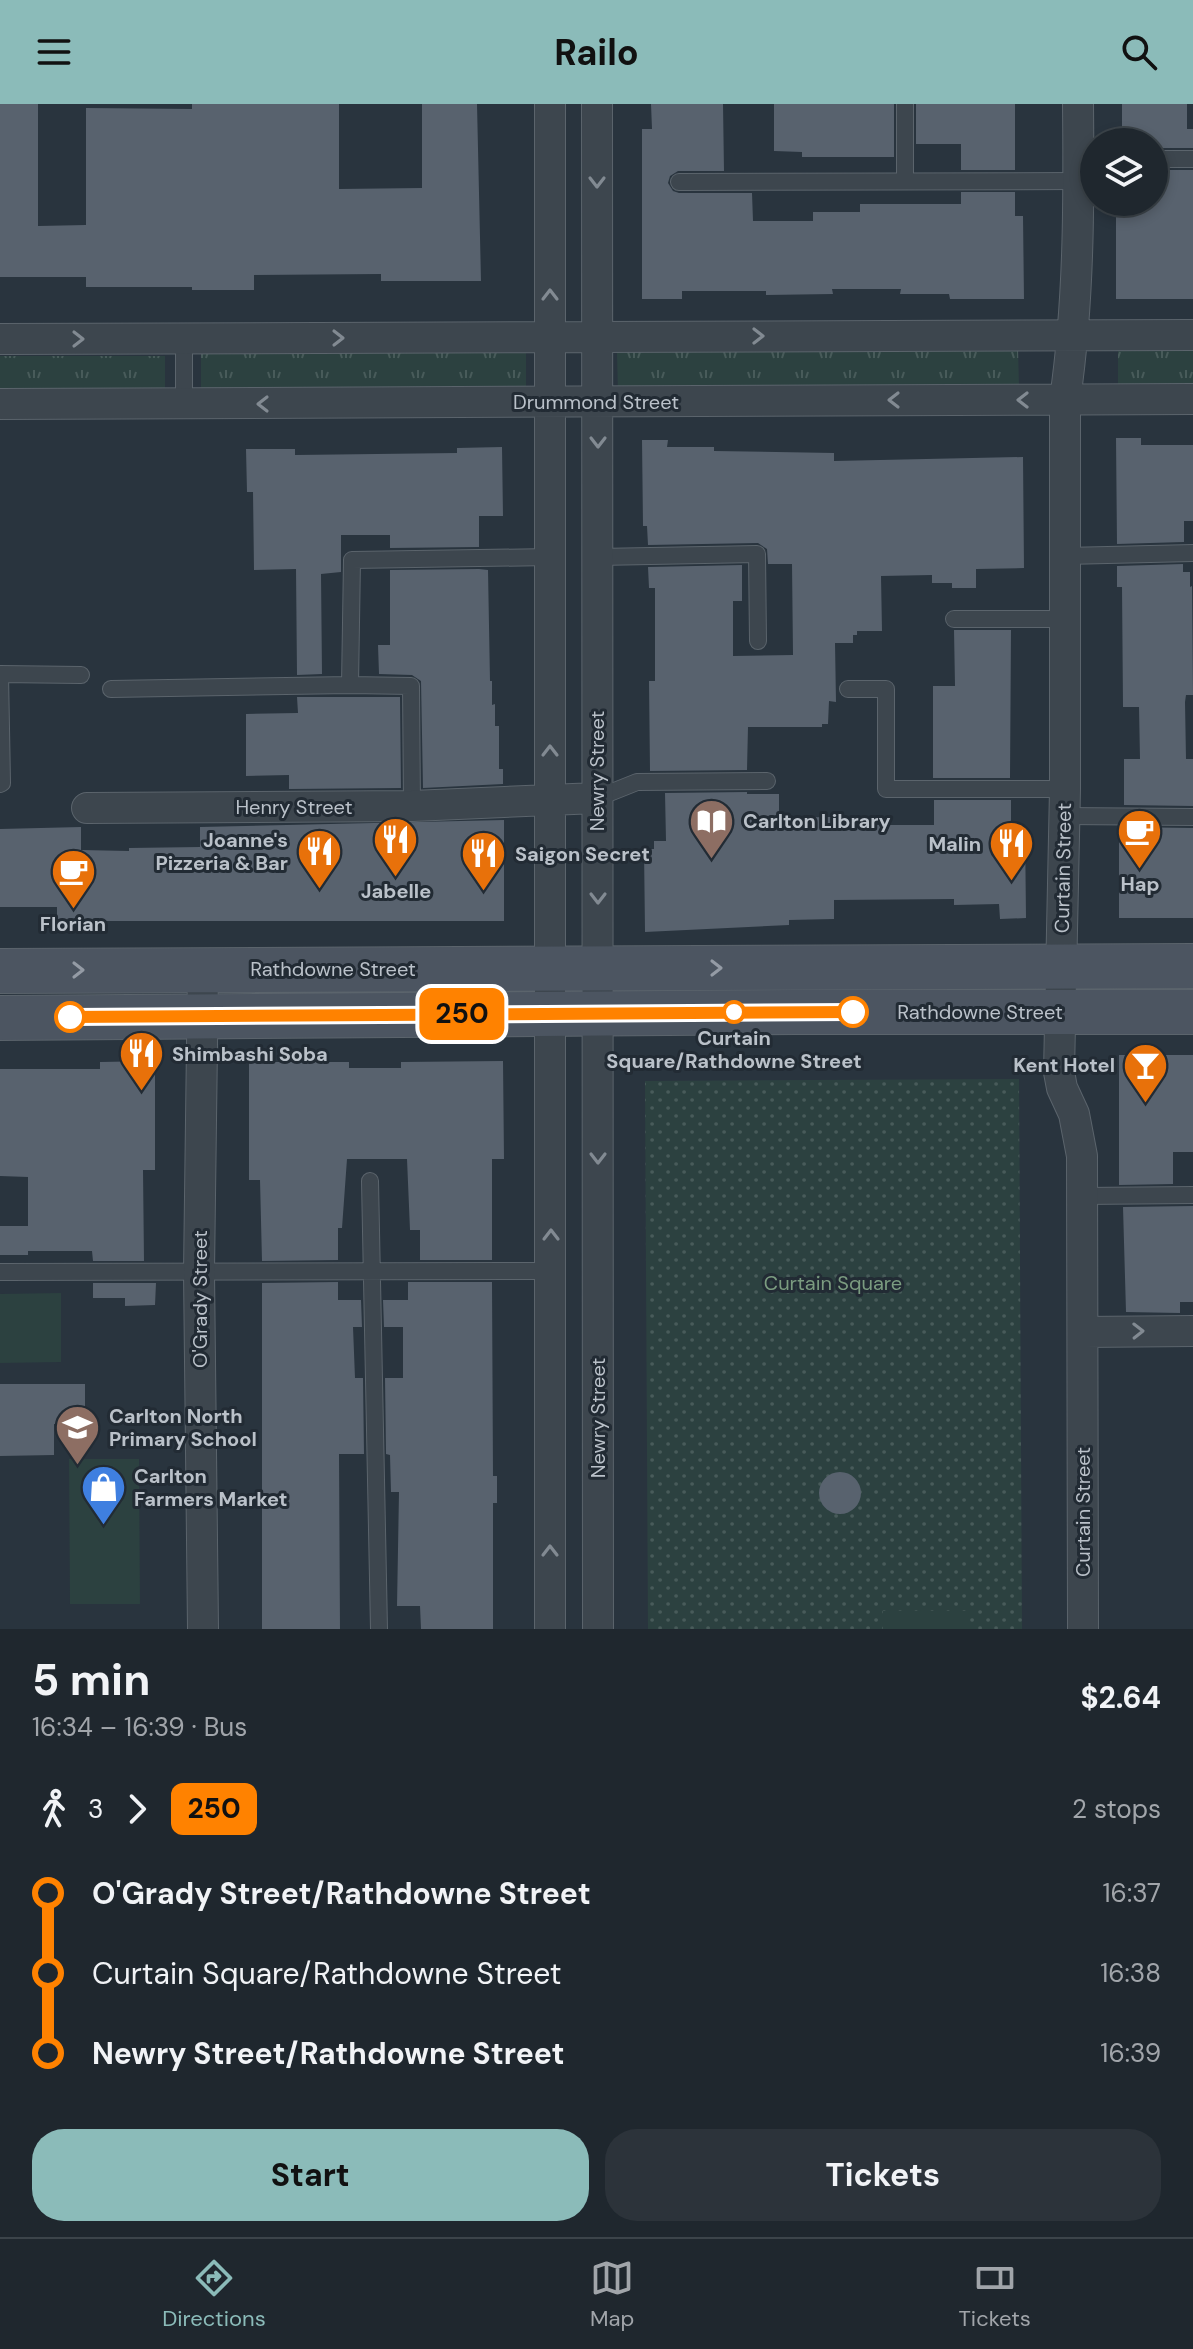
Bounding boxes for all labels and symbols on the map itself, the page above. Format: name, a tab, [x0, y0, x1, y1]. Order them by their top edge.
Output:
one-way arrow	[588, 176, 606, 189]
one-way arrow	[541, 288, 559, 301]
one-way arrow	[752, 327, 765, 345]
one-way arrow	[72, 330, 85, 348]
one-way arrow	[332, 330, 345, 347]
street label: Drummond Street	[513, 389, 679, 415]
one-way arrow	[887, 391, 900, 409]
one-way arrow	[1016, 391, 1029, 409]
one-way arrow	[256, 395, 269, 413]
one-way arrow	[589, 436, 606, 449]
street label: Newry Street	[584, 711, 610, 831]
one-way arrow	[541, 744, 558, 757]
street label: Henry Street	[236, 794, 353, 820]
library icon: Carlton Library	[688, 797, 736, 860]
street label: Curtain Street	[1049, 803, 1077, 933]
place label: Carlton Library	[743, 808, 891, 834]
cafe icon: Hap	[1116, 808, 1164, 871]
restaurant icon: Jabelle	[372, 815, 420, 878]
restaurant icon: Malin	[988, 820, 1036, 883]
place label: Joanne's Pizzeria & Bar	[156, 827, 288, 876]
restaurant icon: Joanne's Pizzeria & Bar	[295, 827, 343, 890]
restaurant icon: Saigon Secret	[460, 830, 508, 893]
place label: Malin	[928, 831, 981, 857]
place label: Saigon Secret	[515, 841, 650, 867]
cafe icon: Florian	[49, 848, 97, 911]
place label: Hap	[1120, 871, 1160, 897]
place label: Jabelle	[361, 878, 431, 904]
one-way arrow	[589, 892, 607, 905]
place label: Florian	[40, 911, 106, 937]
street label: Rathdowne Street	[250, 956, 416, 982]
one-way arrow	[710, 959, 723, 977]
one-way arrow	[72, 961, 85, 979]
line badge: 250	[416, 988, 508, 1040]
unlabelled marker	[838, 997, 868, 1027]
street label: Rathdowne Street	[897, 999, 1063, 1025]
marker: Curtain Square/Rathdowne Street	[723, 1001, 745, 1023]
unlabelled marker	[55, 1002, 85, 1032]
place label: Curtain Square/Rathdowne Street	[606, 1025, 862, 1074]
restaurant icon: Shimbashi Soba	[117, 1030, 165, 1093]
place label: Shimbashi Soba	[172, 1041, 328, 1067]
bar icon: Kent Hotel	[1122, 1041, 1170, 1104]
place label: Kent Hotel	[1013, 1052, 1115, 1078]
one-way arrow	[589, 1152, 607, 1165]
one-way arrow	[542, 1228, 560, 1241]
street label: O'Grady Street	[187, 1230, 213, 1368]
park label: Curtain Square	[764, 1270, 902, 1296]
one-way arrow	[1132, 1323, 1145, 1340]
street label: Newry Street	[585, 1358, 611, 1478]
place label: Carlton North Primary School	[109, 1403, 257, 1452]
school or university icon: Carlton North Primary School	[54, 1404, 102, 1467]
street label: Curtain Street	[1070, 1447, 1096, 1577]
place label: Carlton Farmers Market	[134, 1463, 287, 1512]
shop icon: Carlton Farmers Market	[79, 1464, 127, 1527]
one-way arrow	[541, 1544, 559, 1557]

